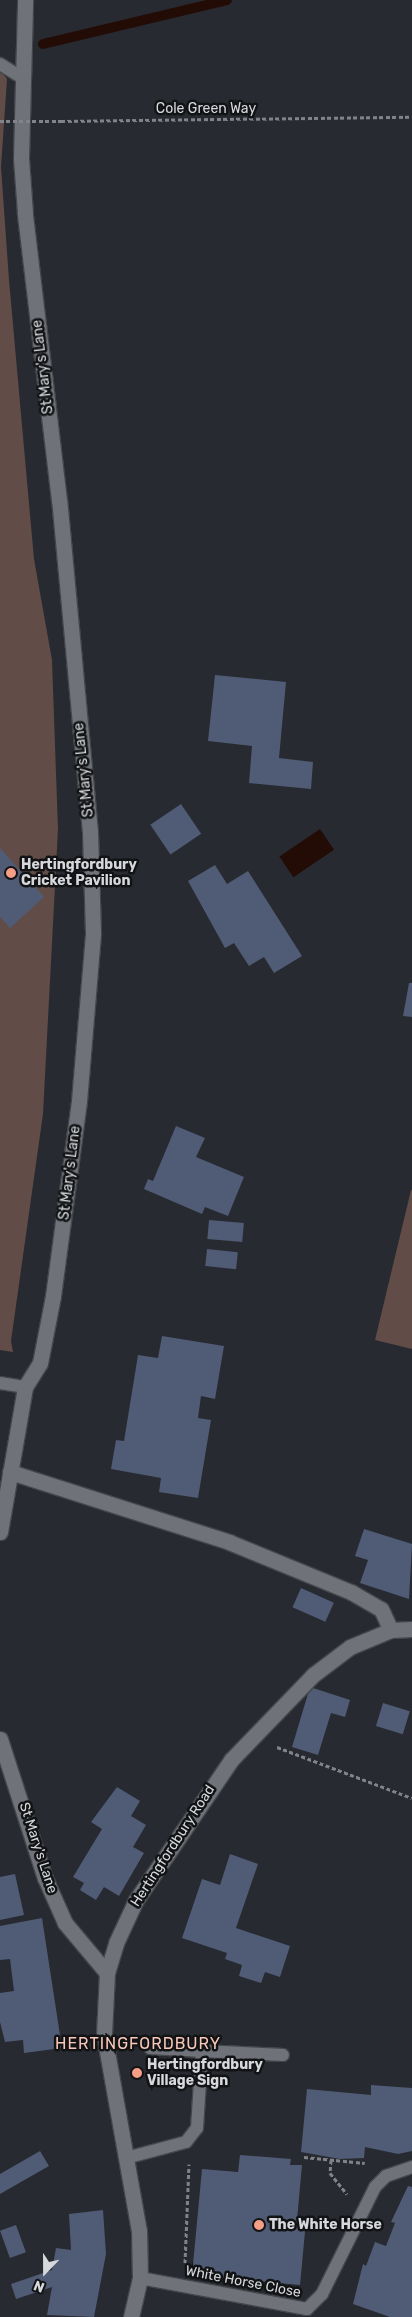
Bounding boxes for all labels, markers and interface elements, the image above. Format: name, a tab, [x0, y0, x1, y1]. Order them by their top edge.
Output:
street label: Cole Green Way	[156, 101, 256, 117]
street label: St Mary's Lane	[29, 319, 57, 415]
street label: St Mary's Lane	[71, 722, 97, 818]
place label: Hertingfordbury Cricket Pavilion	[21, 857, 137, 890]
marker: Hertingfordbury Cricket Pavilion	[5, 867, 17, 879]
street label: St Mary's Lane	[56, 1125, 84, 1221]
street label: Hertingfordbury Road	[127, 1782, 219, 1910]
street label: St Mary's Lane	[15, 1800, 61, 1896]
district label: HERTINGFORDBURY	[53, 2034, 223, 2054]
place label: Hertingfordbury Village Sign	[147, 2057, 263, 2090]
marker: Hertingfordbury Village Sign	[131, 2067, 143, 2079]
place label: The White Horse	[269, 2217, 382, 2233]
marker: The White Horse	[253, 2219, 265, 2231]
north arrow	[20, 2247, 70, 2297]
street label: White Horse Close	[184, 2263, 302, 2301]
text: N	[31, 2277, 47, 2296]

